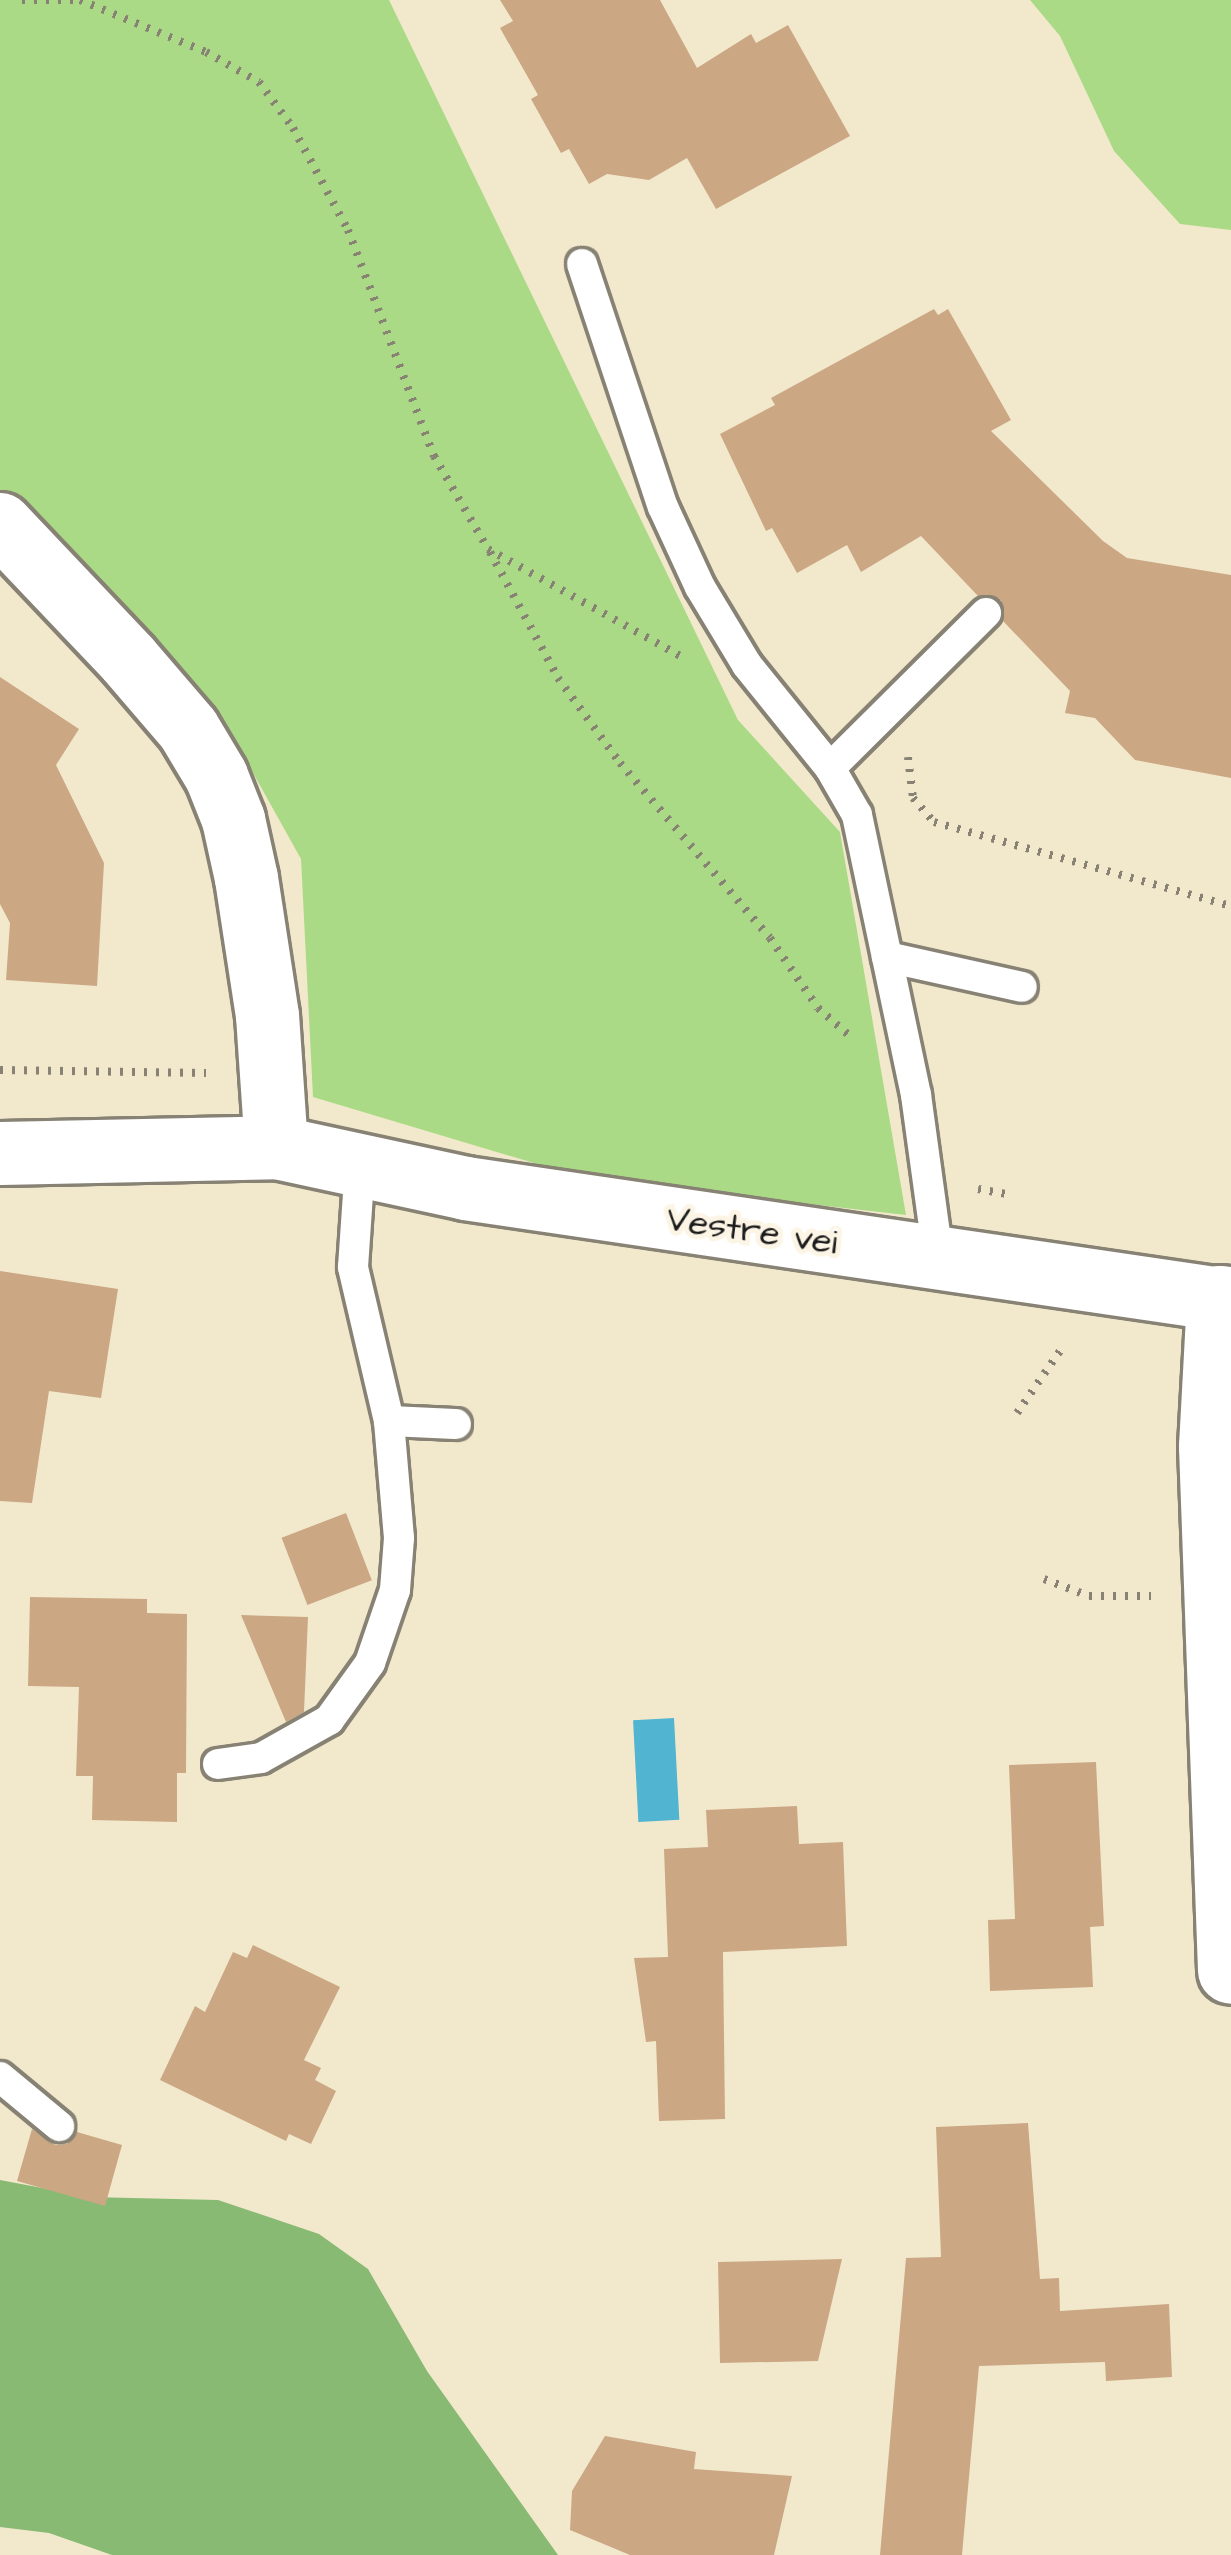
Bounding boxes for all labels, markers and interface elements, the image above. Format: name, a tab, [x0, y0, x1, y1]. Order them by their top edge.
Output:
street label: Vestre vei	[664, 1198, 840, 1264]

